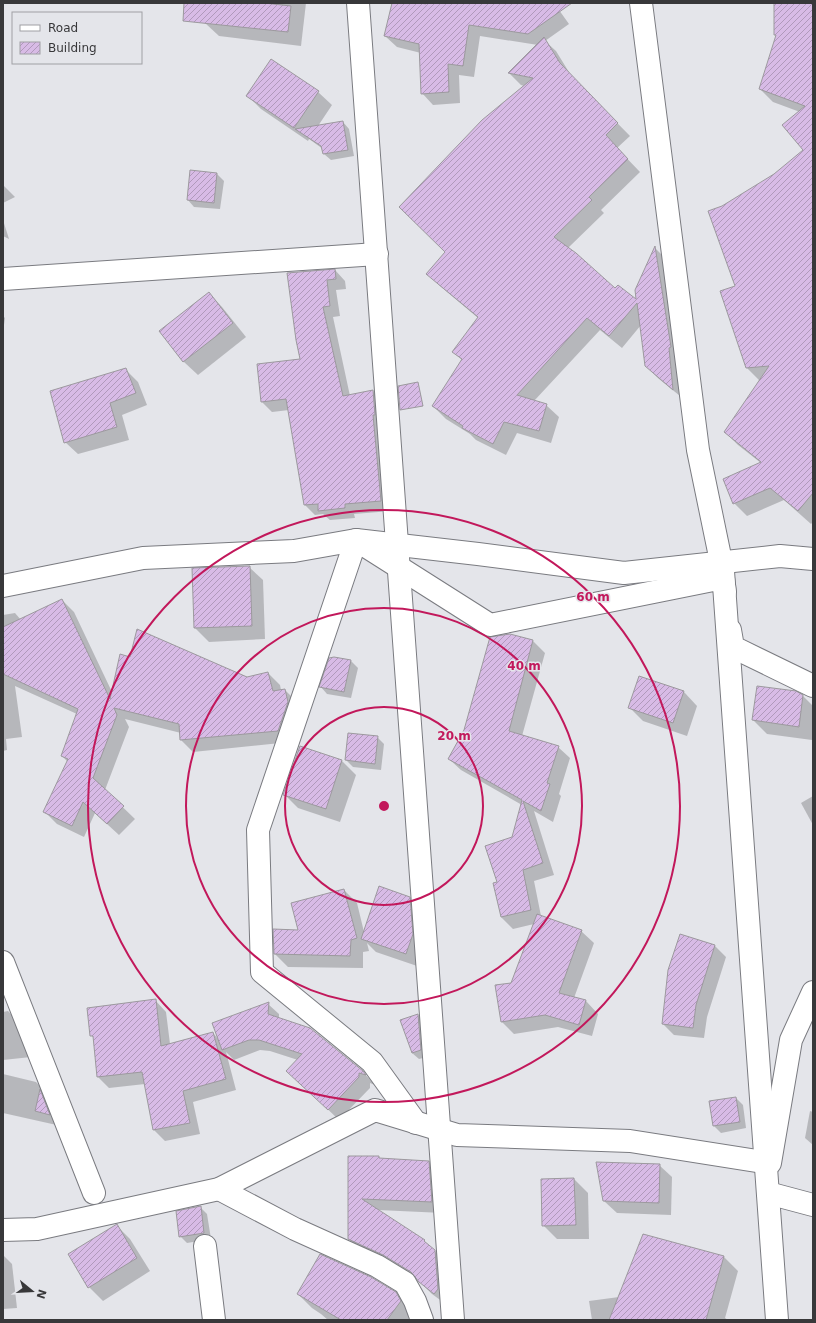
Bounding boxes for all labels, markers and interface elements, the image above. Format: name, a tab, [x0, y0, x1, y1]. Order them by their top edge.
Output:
legend	[12, 12, 142, 64]
text: Road	[48, 21, 78, 35]
text: Building	[48, 41, 97, 55]
text: 60 m	[576, 590, 610, 604]
text: 40 m	[507, 659, 541, 673]
text: 20 m	[437, 729, 471, 743]
centre of rings	[377, 799, 391, 813]
north arrow	[12, 1271, 52, 1311]
text: N	[33, 1288, 49, 1300]

